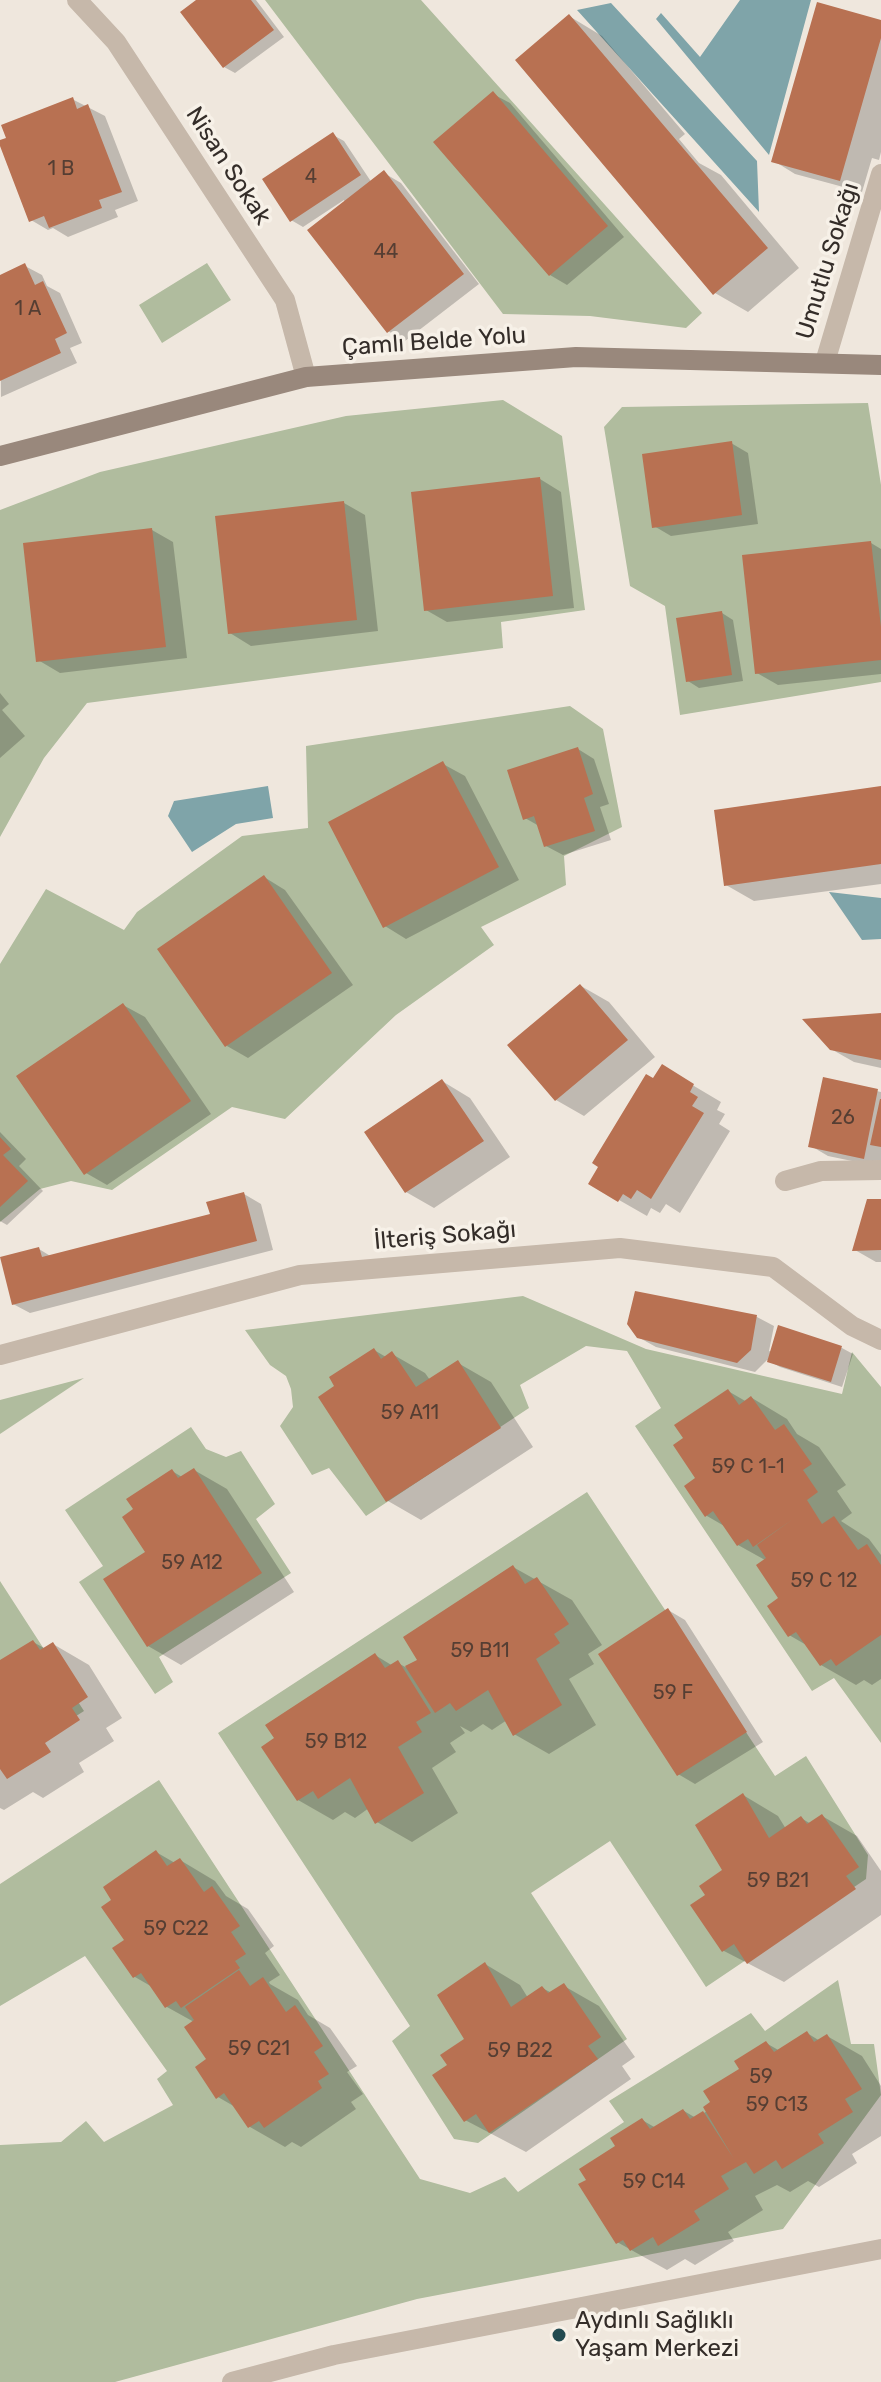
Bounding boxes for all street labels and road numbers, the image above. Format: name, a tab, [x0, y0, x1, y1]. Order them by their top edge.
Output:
street label: Nisan Sokak	[179, 102, 277, 230]
street label: Umutlu Sokağı	[790, 179, 866, 343]
street label: Çamlı Belde Yolu	[341, 321, 527, 363]
street label: İlteriş Sokağı	[373, 1215, 517, 1257]

